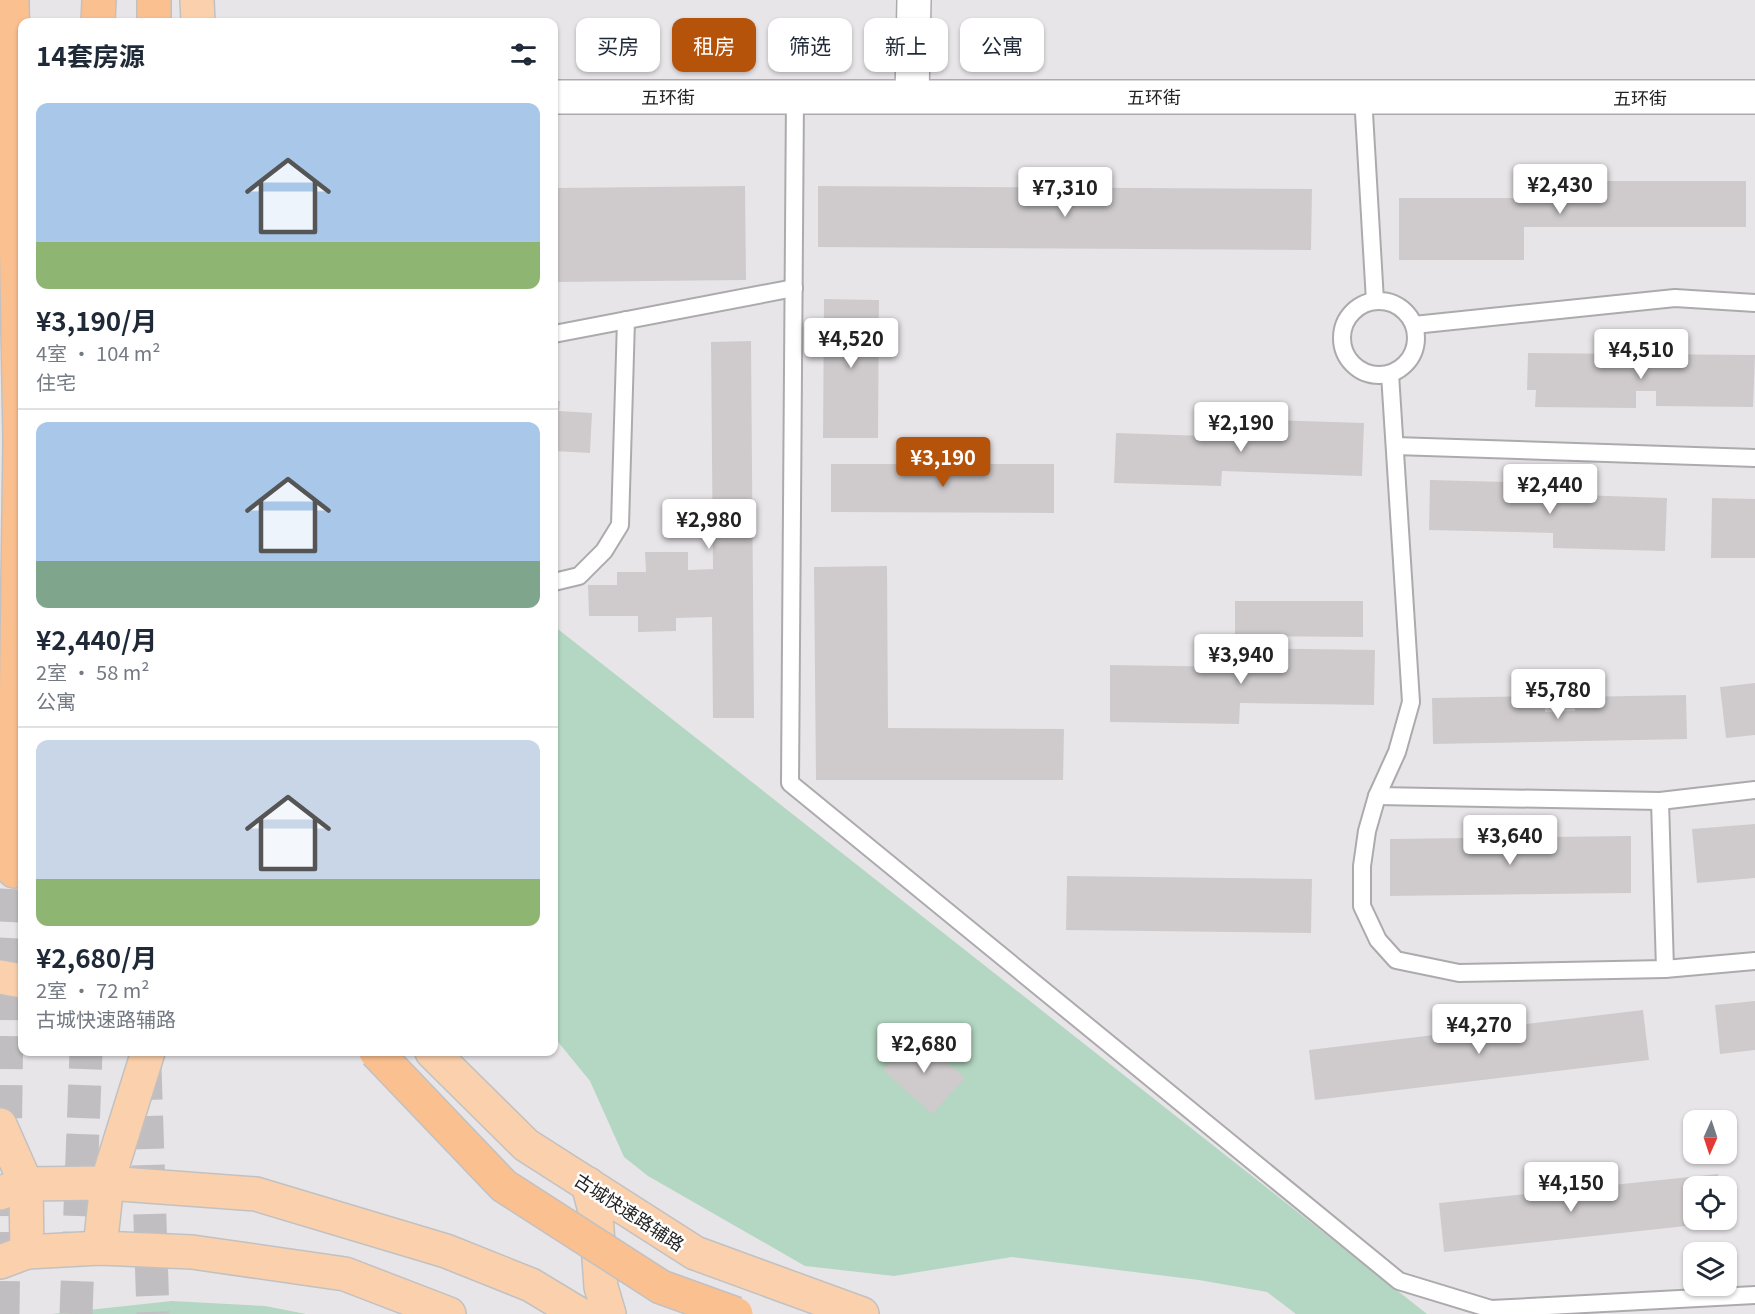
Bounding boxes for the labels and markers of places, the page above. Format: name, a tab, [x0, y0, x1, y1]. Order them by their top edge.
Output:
pin: ¥2,430	[1511, 164, 1609, 215]
pin: ¥7,310	[1016, 167, 1114, 218]
pin: ¥4,520	[802, 318, 900, 369]
pin: ¥4,510	[1592, 329, 1690, 380]
pin: ¥2,190	[1192, 402, 1290, 453]
pin: ¥3,190	[894, 437, 992, 488]
pin: ¥2,440	[1501, 464, 1599, 515]
pin: ¥2,980	[660, 499, 758, 550]
pin: ¥3,940	[1192, 634, 1290, 685]
pin: ¥5,780	[1509, 669, 1607, 720]
pin: ¥3,640	[1461, 815, 1559, 866]
pin: ¥4,270	[1430, 1004, 1528, 1055]
pin: ¥2,680	[875, 1023, 973, 1074]
pin: ¥4,150	[1522, 1162, 1620, 1213]

